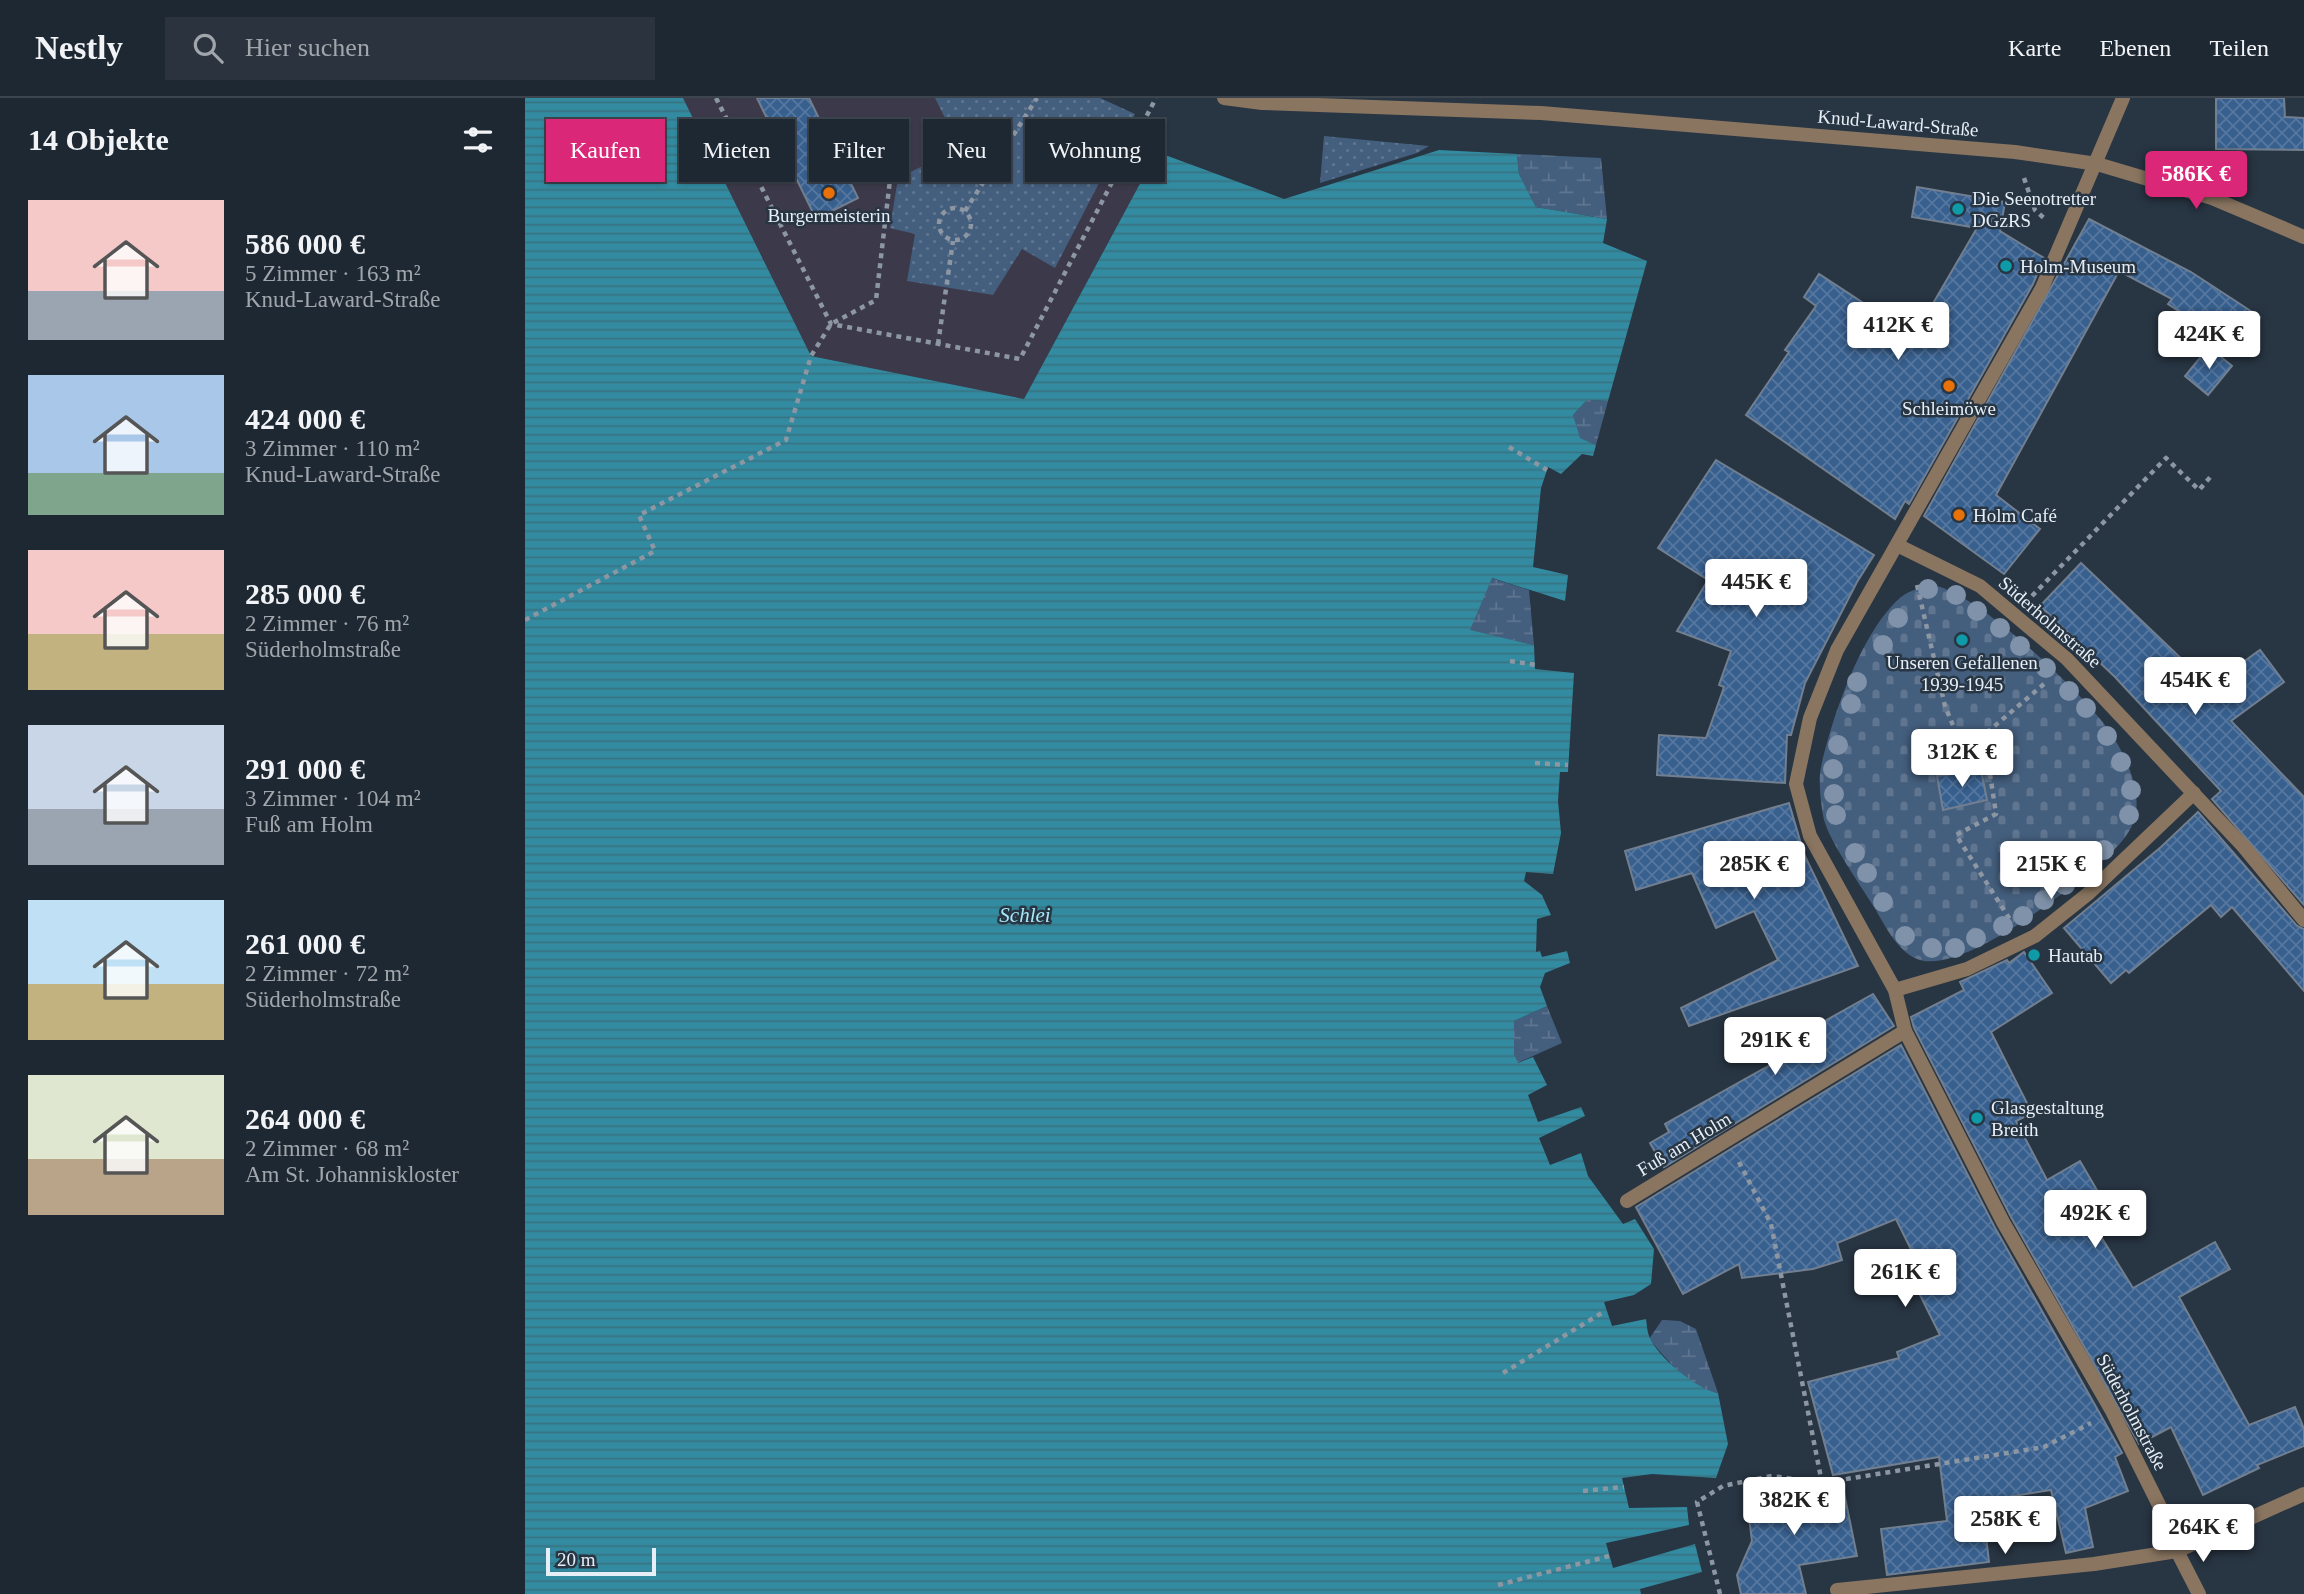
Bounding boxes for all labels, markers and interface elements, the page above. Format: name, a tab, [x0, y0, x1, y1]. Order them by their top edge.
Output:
search box	[165, 17, 655, 80]
icon: search	[189, 29, 227, 67]
text: Nestly	[35, 30, 123, 66]
text: Hier suchen	[245, 33, 370, 62]
text: Karte	[2008, 35, 2061, 61]
text: Ebenen	[2099, 35, 2171, 61]
text: Teilen	[2209, 35, 2269, 61]
street label: Knud-Laward-Straße	[1817, 106, 1979, 140]
chip: Kaufen	[546, 119, 665, 182]
chip: Mieten	[679, 119, 795, 182]
chip: Filter	[809, 119, 909, 182]
chip: Neu	[923, 119, 1011, 182]
chip: Wohnung	[1025, 119, 1165, 182]
icon: filters	[459, 121, 497, 159]
text: 14 Objekte	[28, 123, 169, 156]
pin: 586K €	[2139, 152, 2253, 211]
text: 586K €	[2161, 161, 2231, 186]
marker: Burgermeisterin	[821, 185, 837, 201]
place label: Die Seenotretter DGzRS	[1972, 188, 2097, 231]
marker: Die Seenotretter DGzRS	[1950, 201, 1966, 217]
place label: Burgermeisterin	[767, 205, 891, 226]
text: 586 000 €	[245, 227, 365, 260]
icon: home	[84, 228, 168, 312]
place label: Holm-Museum	[2020, 256, 2136, 277]
marker: Holm-Museum	[1998, 258, 2014, 274]
text: 5 Zimmer · 163 m²	[245, 261, 421, 286]
text: Knud-Laward-Straße	[245, 287, 440, 312]
pin: 412K €	[1841, 302, 1955, 362]
text: 412K €	[1863, 312, 1933, 337]
pin: 424K €	[2152, 312, 2266, 371]
text: 424K €	[2174, 321, 2244, 346]
marker: Schleimöwe	[1941, 378, 1957, 394]
place label: Schleimöwe	[1902, 398, 1996, 419]
text: 424 000 €	[245, 402, 365, 435]
icon: home	[84, 403, 168, 487]
text: 3 Zimmer · 110 m²	[245, 436, 420, 461]
text: Knud-Laward-Straße	[245, 462, 440, 487]
place label: Holm Café	[1973, 505, 2057, 526]
marker: Holm Café	[1951, 507, 1967, 523]
pin: 445K €	[1699, 560, 1813, 619]
text: 445K €	[1721, 569, 1791, 594]
street label: Süderholmstraße	[1995, 572, 2105, 672]
text: 285 000 €	[245, 577, 365, 610]
icon: home	[84, 578, 168, 662]
text: 2 Zimmer · 76 m²	[245, 611, 409, 636]
marker: Unseren Gefallenen 1939-1945	[1954, 632, 1970, 648]
text: Süderholmstraße	[245, 637, 401, 662]
place label: Unseren Gefallenen 1939-1945	[1886, 652, 2038, 695]
pin: 454K €	[2138, 658, 2252, 717]
text: 454K €	[2160, 667, 2230, 692]
pin: 312K €	[1905, 730, 2019, 789]
text: 312K €	[1927, 739, 1997, 764]
text: 291 000 €	[245, 752, 365, 785]
icon: home	[84, 753, 168, 837]
text: 3 Zimmer · 104 m²	[245, 786, 421, 811]
text: Fuß am Holm	[245, 812, 373, 837]
pin: 285K €	[1697, 842, 1811, 901]
pin: 215K €	[1994, 842, 2108, 901]
text: 285K €	[1719, 851, 1789, 876]
text: 215K €	[2016, 851, 2086, 876]
water label: Schlei	[999, 903, 1051, 927]
text: 261 000 €	[245, 927, 365, 960]
icon: home	[84, 928, 168, 1012]
place label: Hautab	[2048, 945, 2103, 966]
marker: Hautab	[2026, 947, 2042, 963]
text: 2 Zimmer · 72 m²	[245, 961, 409, 986]
text: Süderholmstraße	[245, 987, 401, 1012]
pin: 291K €	[1718, 1018, 1832, 1077]
text: 291K €	[1740, 1027, 1810, 1052]
place label: Glasgestaltung Breith	[1991, 1097, 2104, 1140]
text: 264 000 €	[245, 1102, 365, 1135]
icon: home	[84, 1103, 168, 1187]
street label: Fuß am Holm	[1633, 1108, 1735, 1180]
marker: Glasgestaltung Breith	[1969, 1110, 1985, 1126]
text: 2 Zimmer · 68 m²	[245, 1136, 409, 1161]
text: Am St. Johanniskloster	[245, 1162, 459, 1187]
pin: 492K €	[2038, 1190, 2152, 1250]
text: 492K €	[2060, 1200, 2130, 1225]
pin: 261K €	[1848, 1250, 1962, 1309]
text: 261K €	[1870, 1259, 1940, 1284]
street label: Süderholmstraße	[2093, 1350, 2171, 1474]
pin: 382K €	[1737, 1478, 1851, 1537]
text: 382K €	[1759, 1487, 1829, 1512]
pin: 258K €	[1948, 1496, 2062, 1556]
pin: 264K €	[2146, 1504, 2260, 1564]
text: 258K €	[1970, 1506, 2040, 1531]
text: 264K €	[2168, 1514, 2238, 1539]
scale bar	[546, 1545, 656, 1577]
text: 20 m	[557, 1549, 596, 1570]

